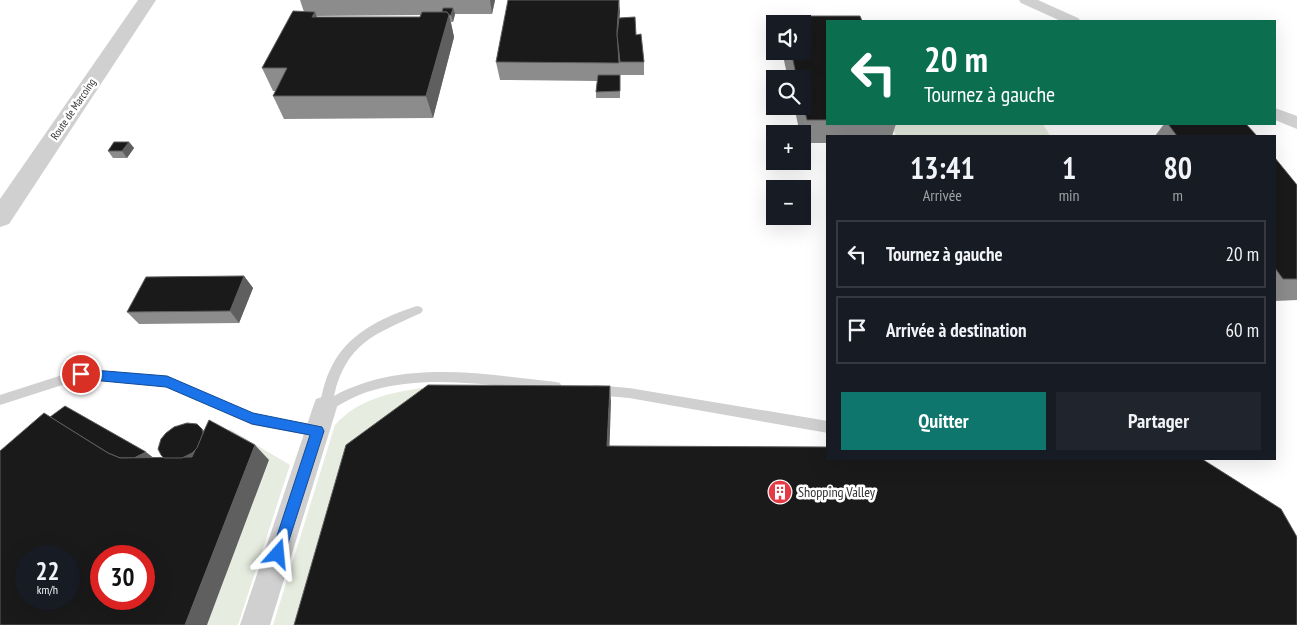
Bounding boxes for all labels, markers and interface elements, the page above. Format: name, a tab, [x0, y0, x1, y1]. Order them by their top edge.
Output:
map controls	[766, 15, 811, 225]
button: sound	[766, 15, 811, 60]
text: 20 m	[924, 36, 988, 82]
icon: left	[841, 40, 906, 105]
button: search	[766, 70, 811, 115]
street label: Route de Marcoing	[47, 76, 99, 142]
text: Tournez à gauche	[924, 80, 1055, 108]
button: +	[766, 125, 811, 170]
text: 13:41	[910, 148, 975, 187]
text: 1	[1062, 148, 1076, 187]
text: 80	[1163, 148, 1192, 187]
button: −	[766, 180, 811, 225]
text: Arrivée	[923, 185, 962, 205]
text: min	[1059, 185, 1080, 205]
text: m	[1173, 185, 1183, 205]
icon: left	[843, 240, 871, 268]
text: Tournez à gauche	[886, 242, 1003, 266]
text: 20 m	[1226, 242, 1259, 266]
icon: arrive	[843, 316, 871, 344]
text: Arrivée à destination	[886, 318, 1027, 342]
text: 60 m	[1226, 318, 1259, 342]
pin	[60, 353, 102, 395]
icon: arrive	[67, 360, 95, 388]
button: Quitter	[841, 392, 1046, 450]
button: Partager	[1056, 392, 1261, 450]
building icon: Shopping Valley	[767, 479, 793, 505]
place label: Shopping Valley	[798, 483, 876, 501]
position arrow	[251, 527, 303, 579]
speed limit sign: 30	[90, 545, 155, 610]
text: 22	[36, 555, 59, 587]
text: km/h	[37, 582, 58, 597]

